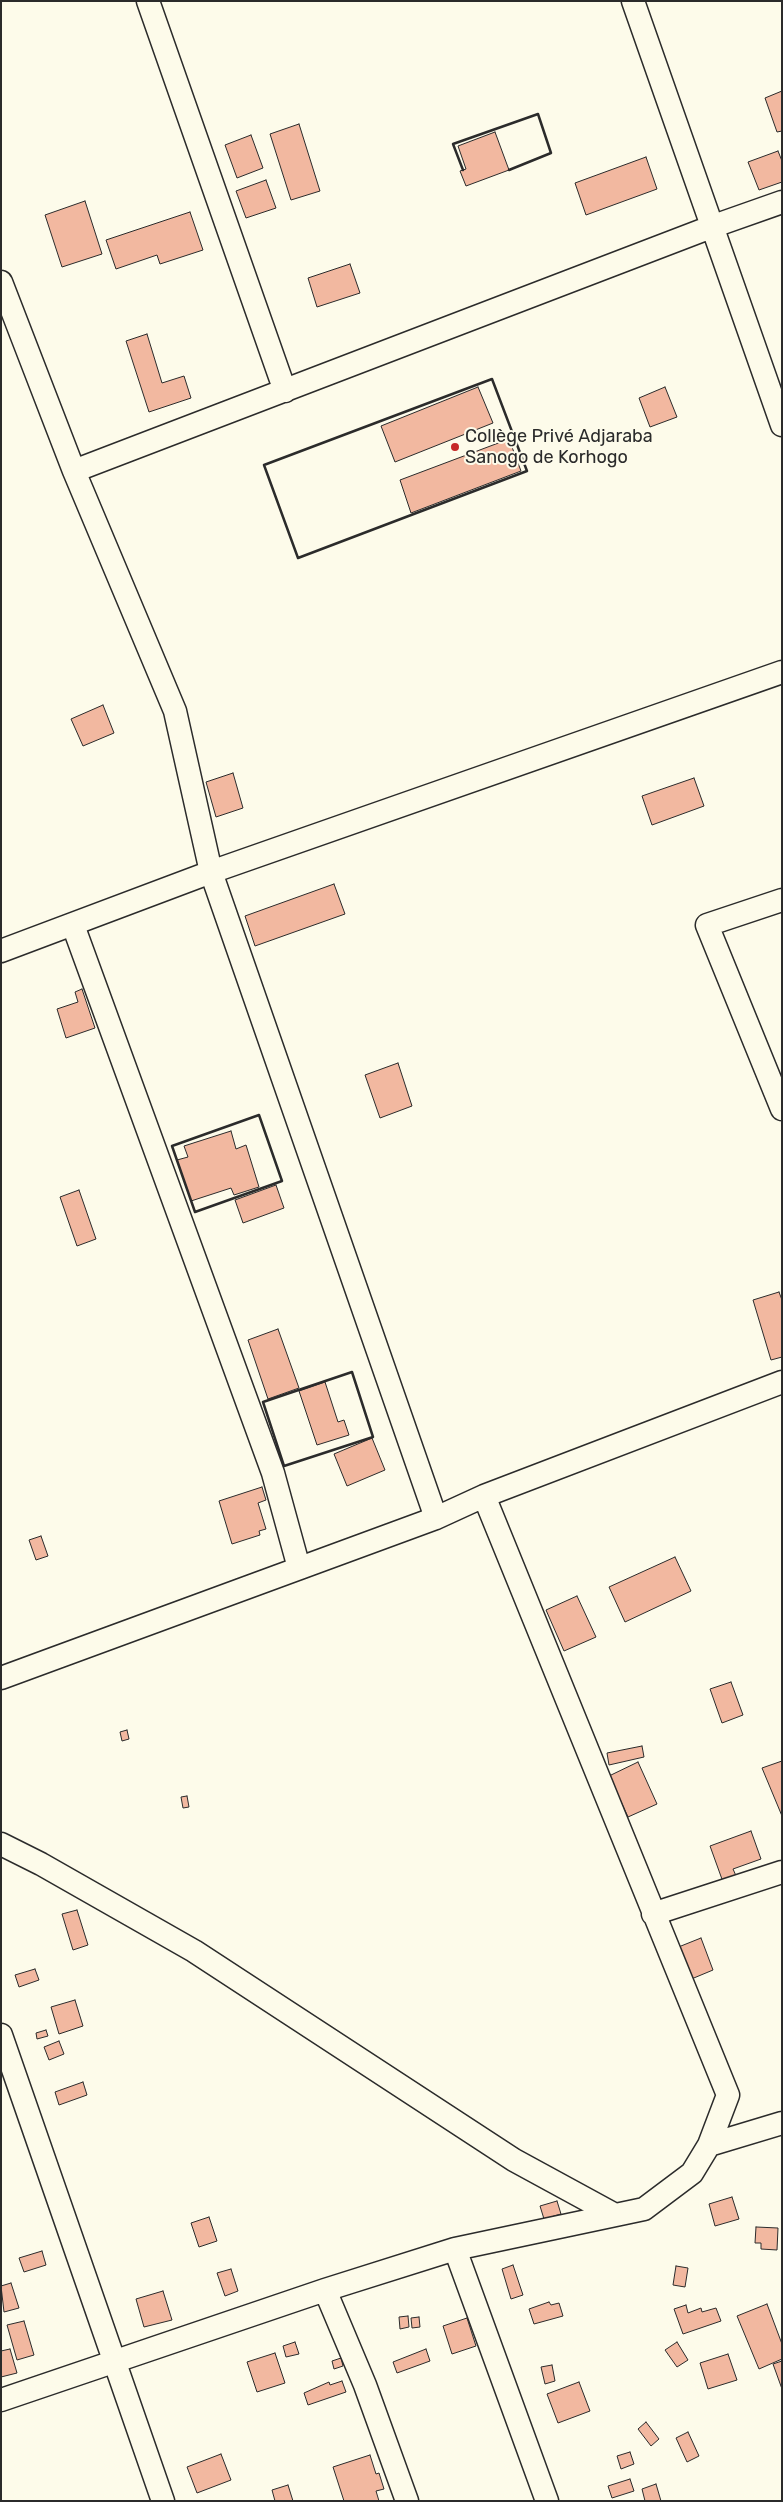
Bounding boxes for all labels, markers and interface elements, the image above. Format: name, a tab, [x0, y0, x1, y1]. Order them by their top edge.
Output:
place label: Collège Privé Adjaraba Sanogo de Korhogo	[465, 426, 653, 468]
marker: Collège Privé Adjaraba Sanogo de Korhogo	[449, 441, 461, 453]

